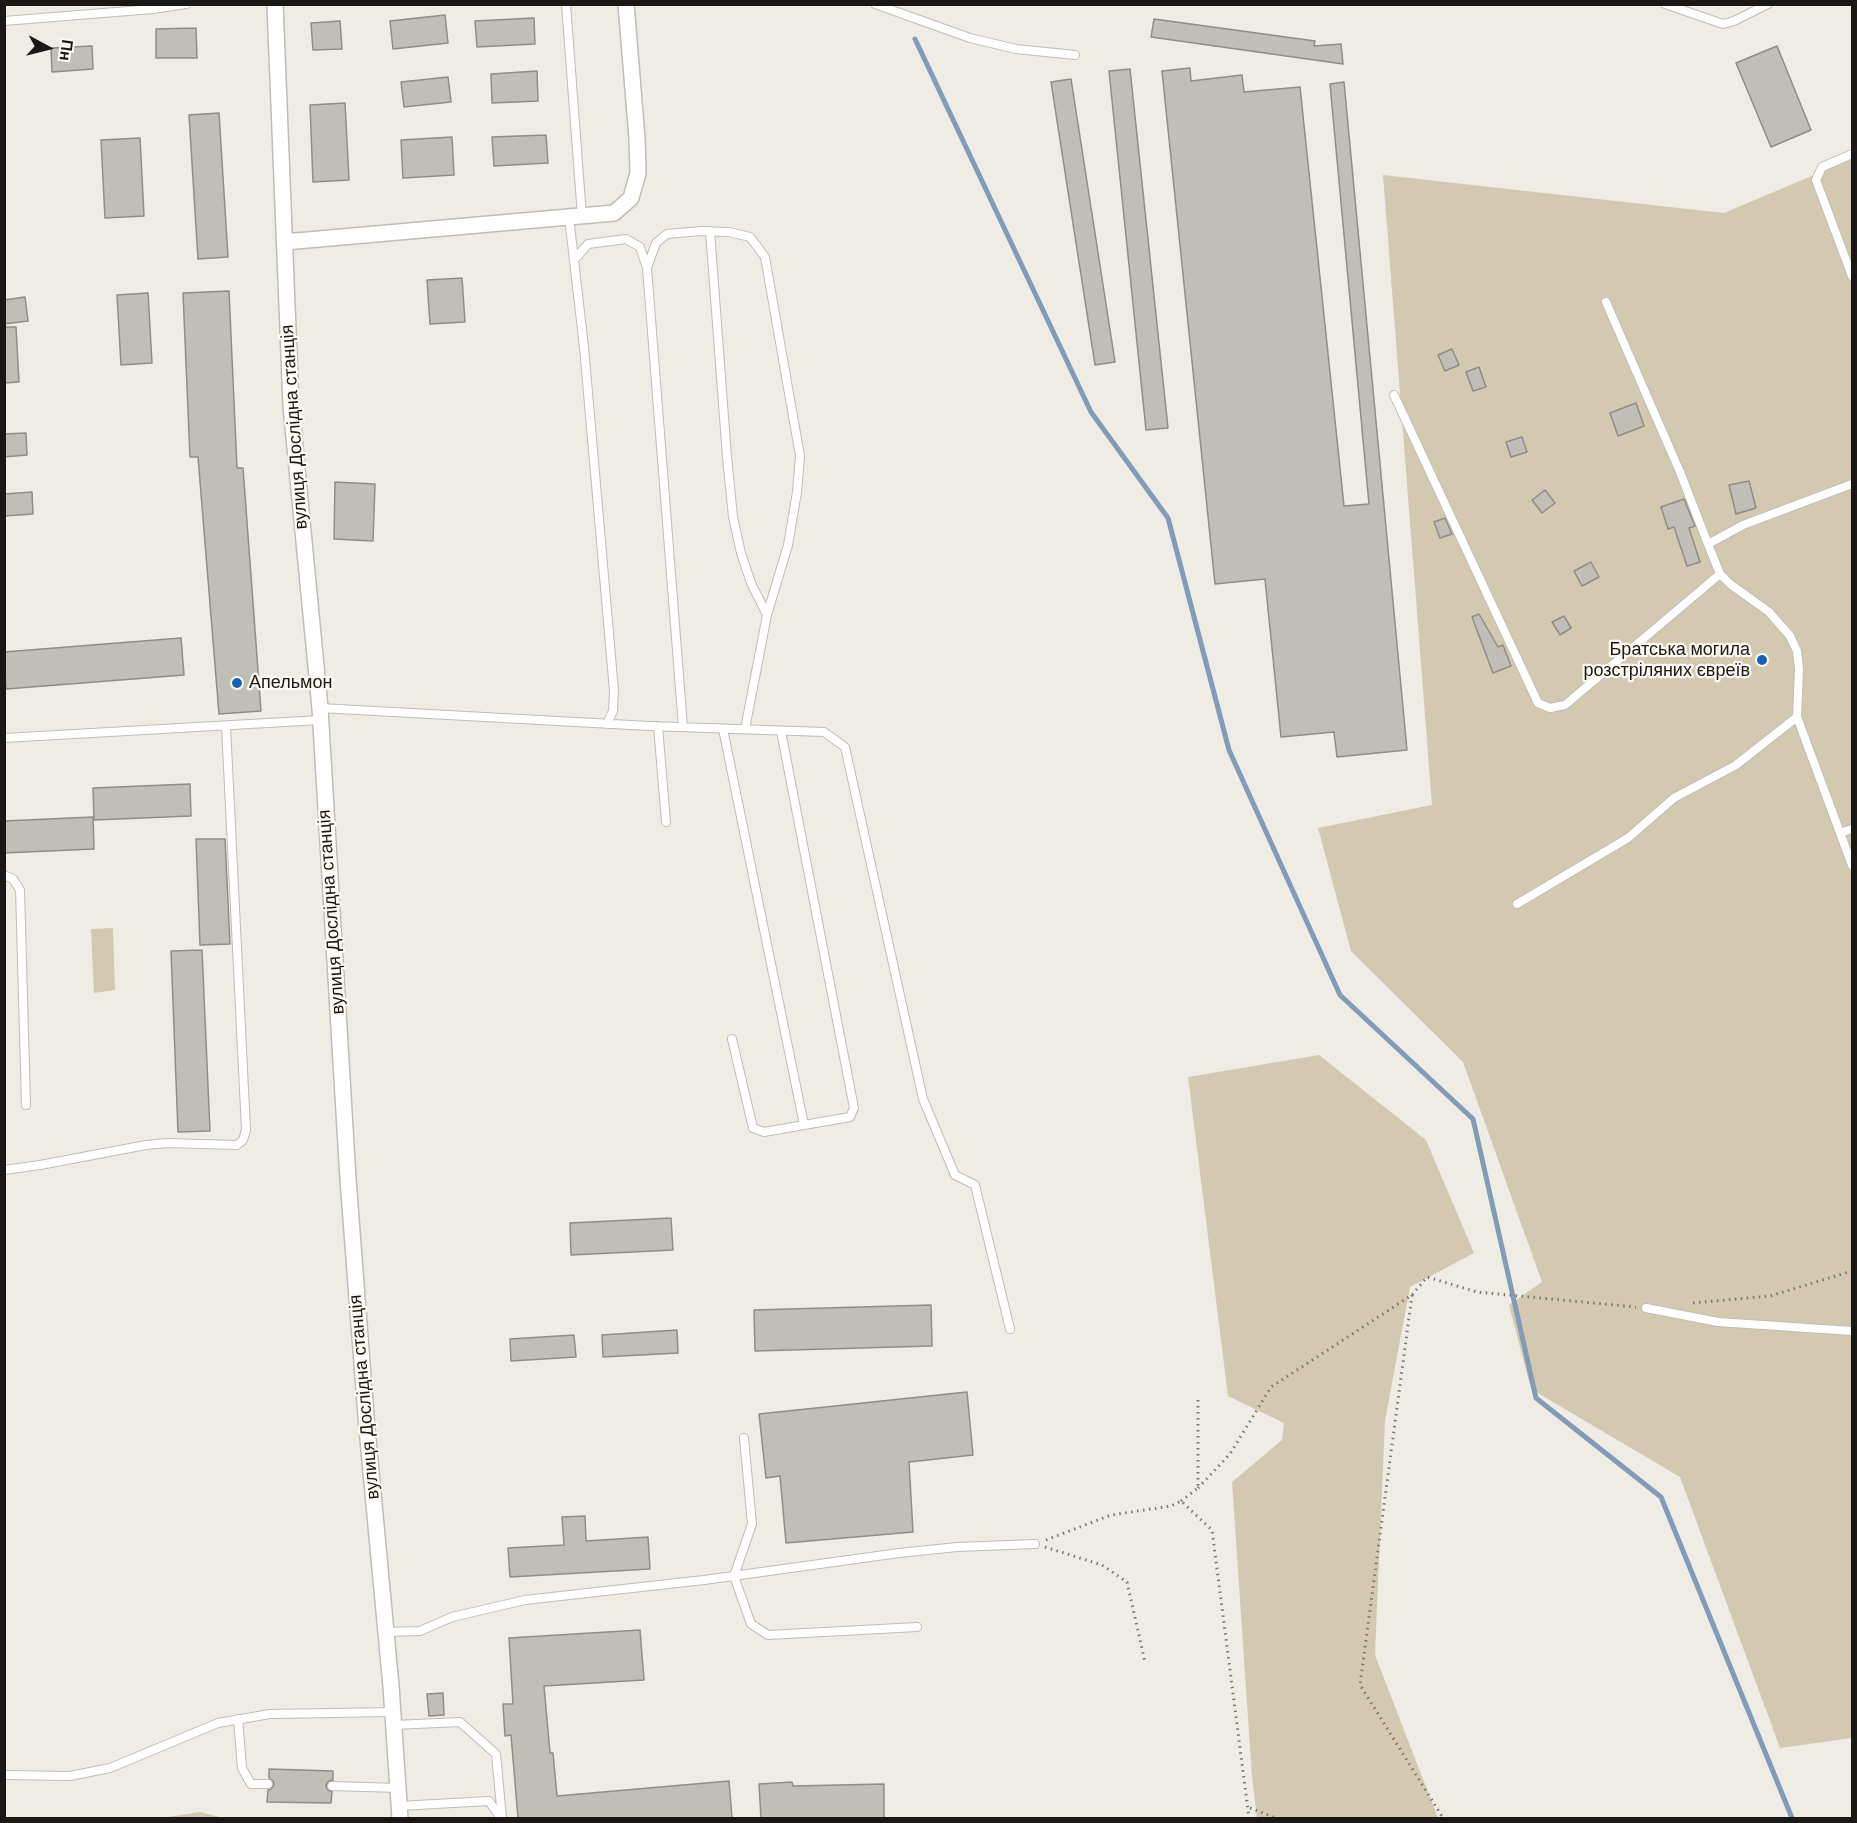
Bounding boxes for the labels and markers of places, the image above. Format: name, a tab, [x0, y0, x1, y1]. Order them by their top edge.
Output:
place label: Братська могила розстріляних євреїв	[1584, 639, 1750, 682]
marker: Братська могила розстріляних євреїв	[1755, 653, 1769, 667]
place label: Апельмон	[249, 672, 332, 694]
marker: Апельмон	[230, 676, 244, 690]

